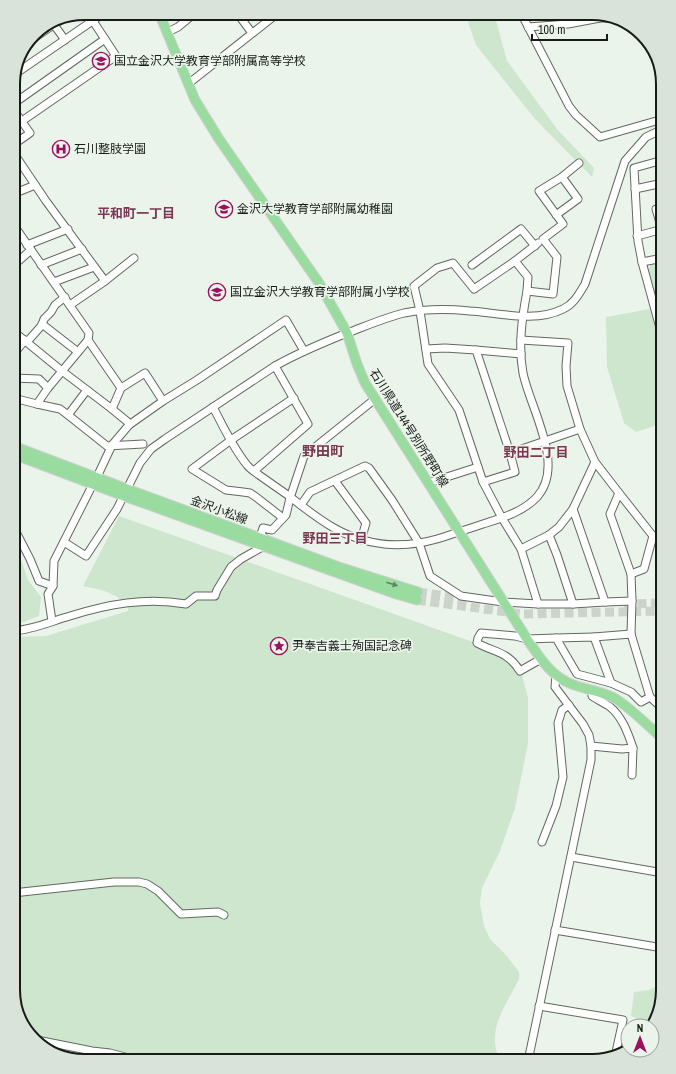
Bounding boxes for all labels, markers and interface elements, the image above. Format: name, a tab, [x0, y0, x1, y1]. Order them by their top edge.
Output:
scale bar	[532, 16, 607, 42]
text: 100 m	[538, 22, 565, 38]
school or university icon: 国立金沢大学教育学部附属高等学校	[91, 51, 111, 71]
place label: 国立金沢大学教育学部附属高等学校	[114, 53, 306, 69]
hospital icon: 石川整肢学園	[51, 139, 71, 159]
place label: 石川整肢学園	[74, 141, 146, 157]
school or university icon: 金沢大学教育学部附属幼稚園	[214, 199, 234, 219]
place label: 金沢大学教育学部附属幼稚園	[237, 201, 393, 217]
district label: 平和町一丁目	[97, 205, 175, 222]
school or university icon: 国立金沢大学教育学部附属小学校	[207, 282, 227, 302]
place label: 国立金沢大学教育学部附属小学校	[230, 284, 410, 300]
street label: 石川県道144号別所野町線	[366, 366, 452, 490]
district label: 野田町	[302, 442, 344, 460]
district label: 野田二丁目	[503, 444, 569, 461]
street label: 金沢小松線	[188, 492, 250, 528]
district label: 野田三丁目	[302, 530, 368, 547]
one-way arrow	[386, 581, 398, 587]
place icon: 尹奉吉義士殉国記念碑	[269, 636, 289, 656]
place label: 尹奉吉義士殉国記念碑	[292, 638, 412, 654]
north arrow	[620, 1018, 660, 1058]
text: N	[637, 1021, 643, 1035]

